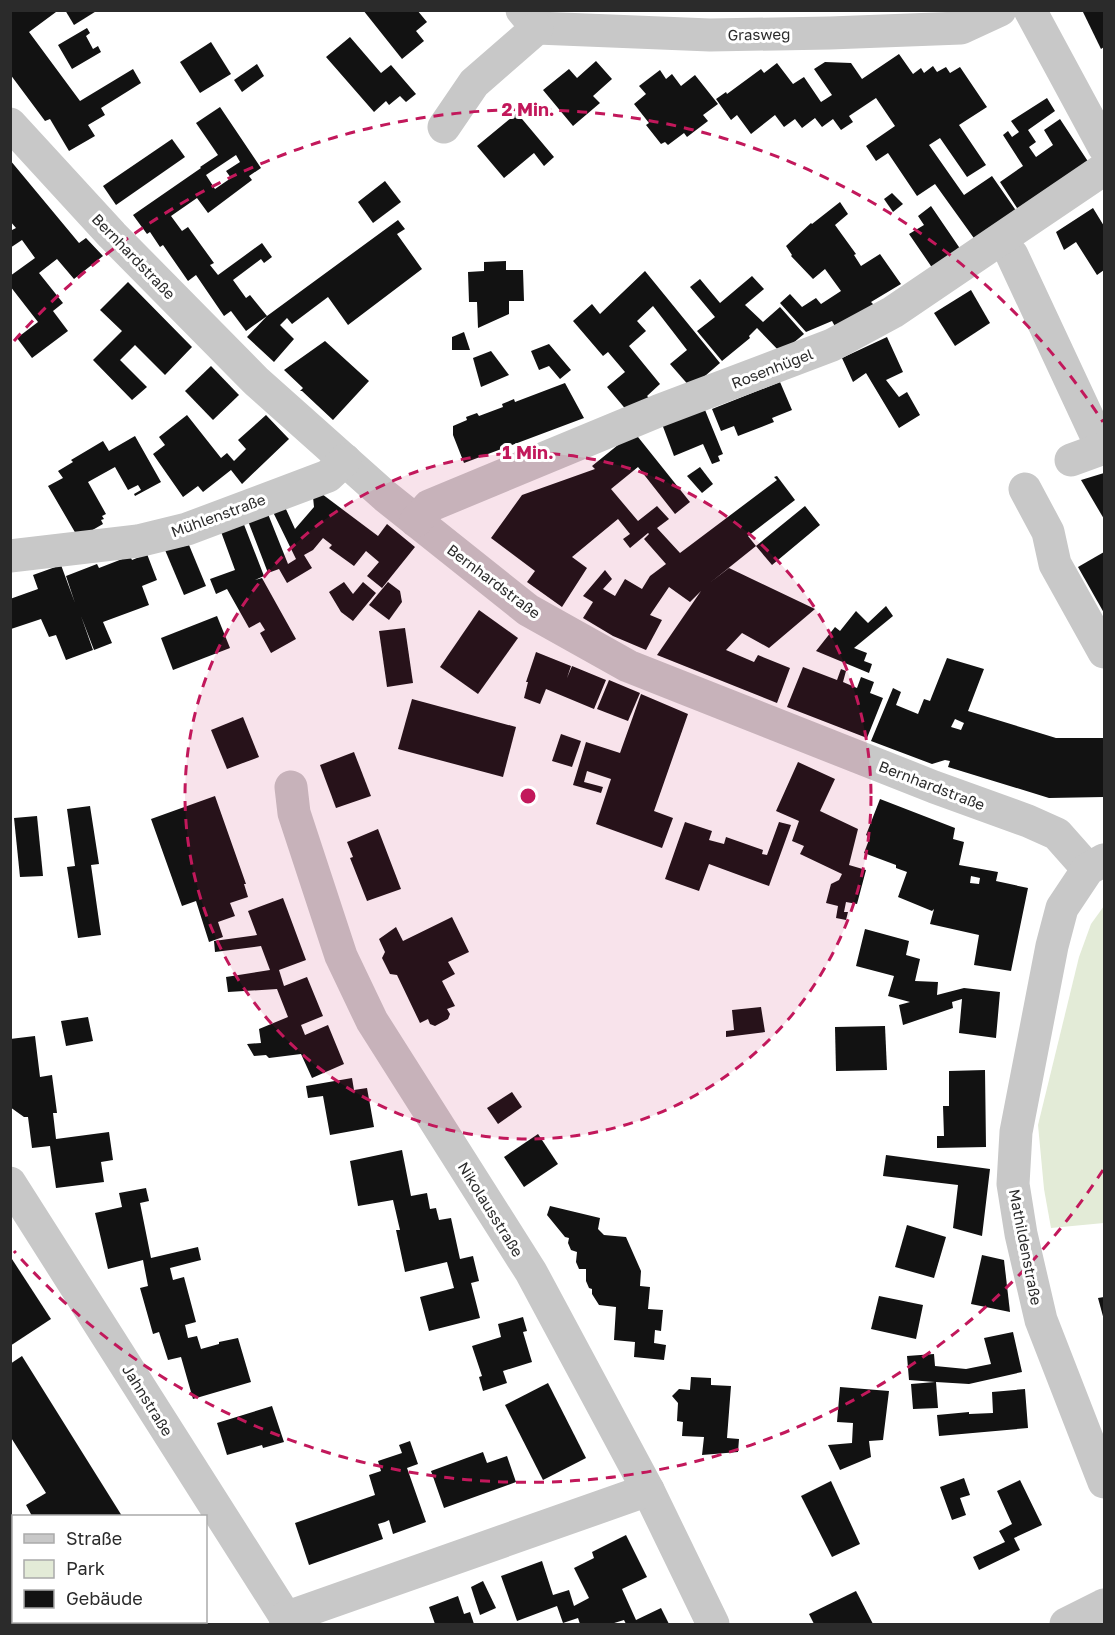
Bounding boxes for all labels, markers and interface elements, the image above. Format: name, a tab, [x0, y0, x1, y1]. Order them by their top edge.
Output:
street label: Grasweg	[728, 24, 790, 44]
text: 2 Min.	[501, 98, 555, 120]
street label: Bernhardstraße	[89, 209, 180, 303]
street label: Rosenhügel	[729, 344, 816, 392]
text: 1 Min.	[502, 441, 554, 463]
street label: Mühlenstraße	[168, 489, 268, 540]
street label: Bernhardstraße	[444, 540, 544, 622]
street label: Bernhardstraße	[877, 757, 988, 814]
centre of rings	[518, 786, 538, 806]
street label: Nikolausstraße	[455, 1158, 528, 1260]
street label: Mathildenstraße	[1006, 1187, 1046, 1307]
street label: Jahnstraße	[119, 1361, 177, 1439]
legend	[12, 1515, 207, 1623]
text: Straße	[66, 1527, 122, 1549]
text: Park	[66, 1557, 105, 1579]
text: Gebäude	[66, 1587, 143, 1609]

